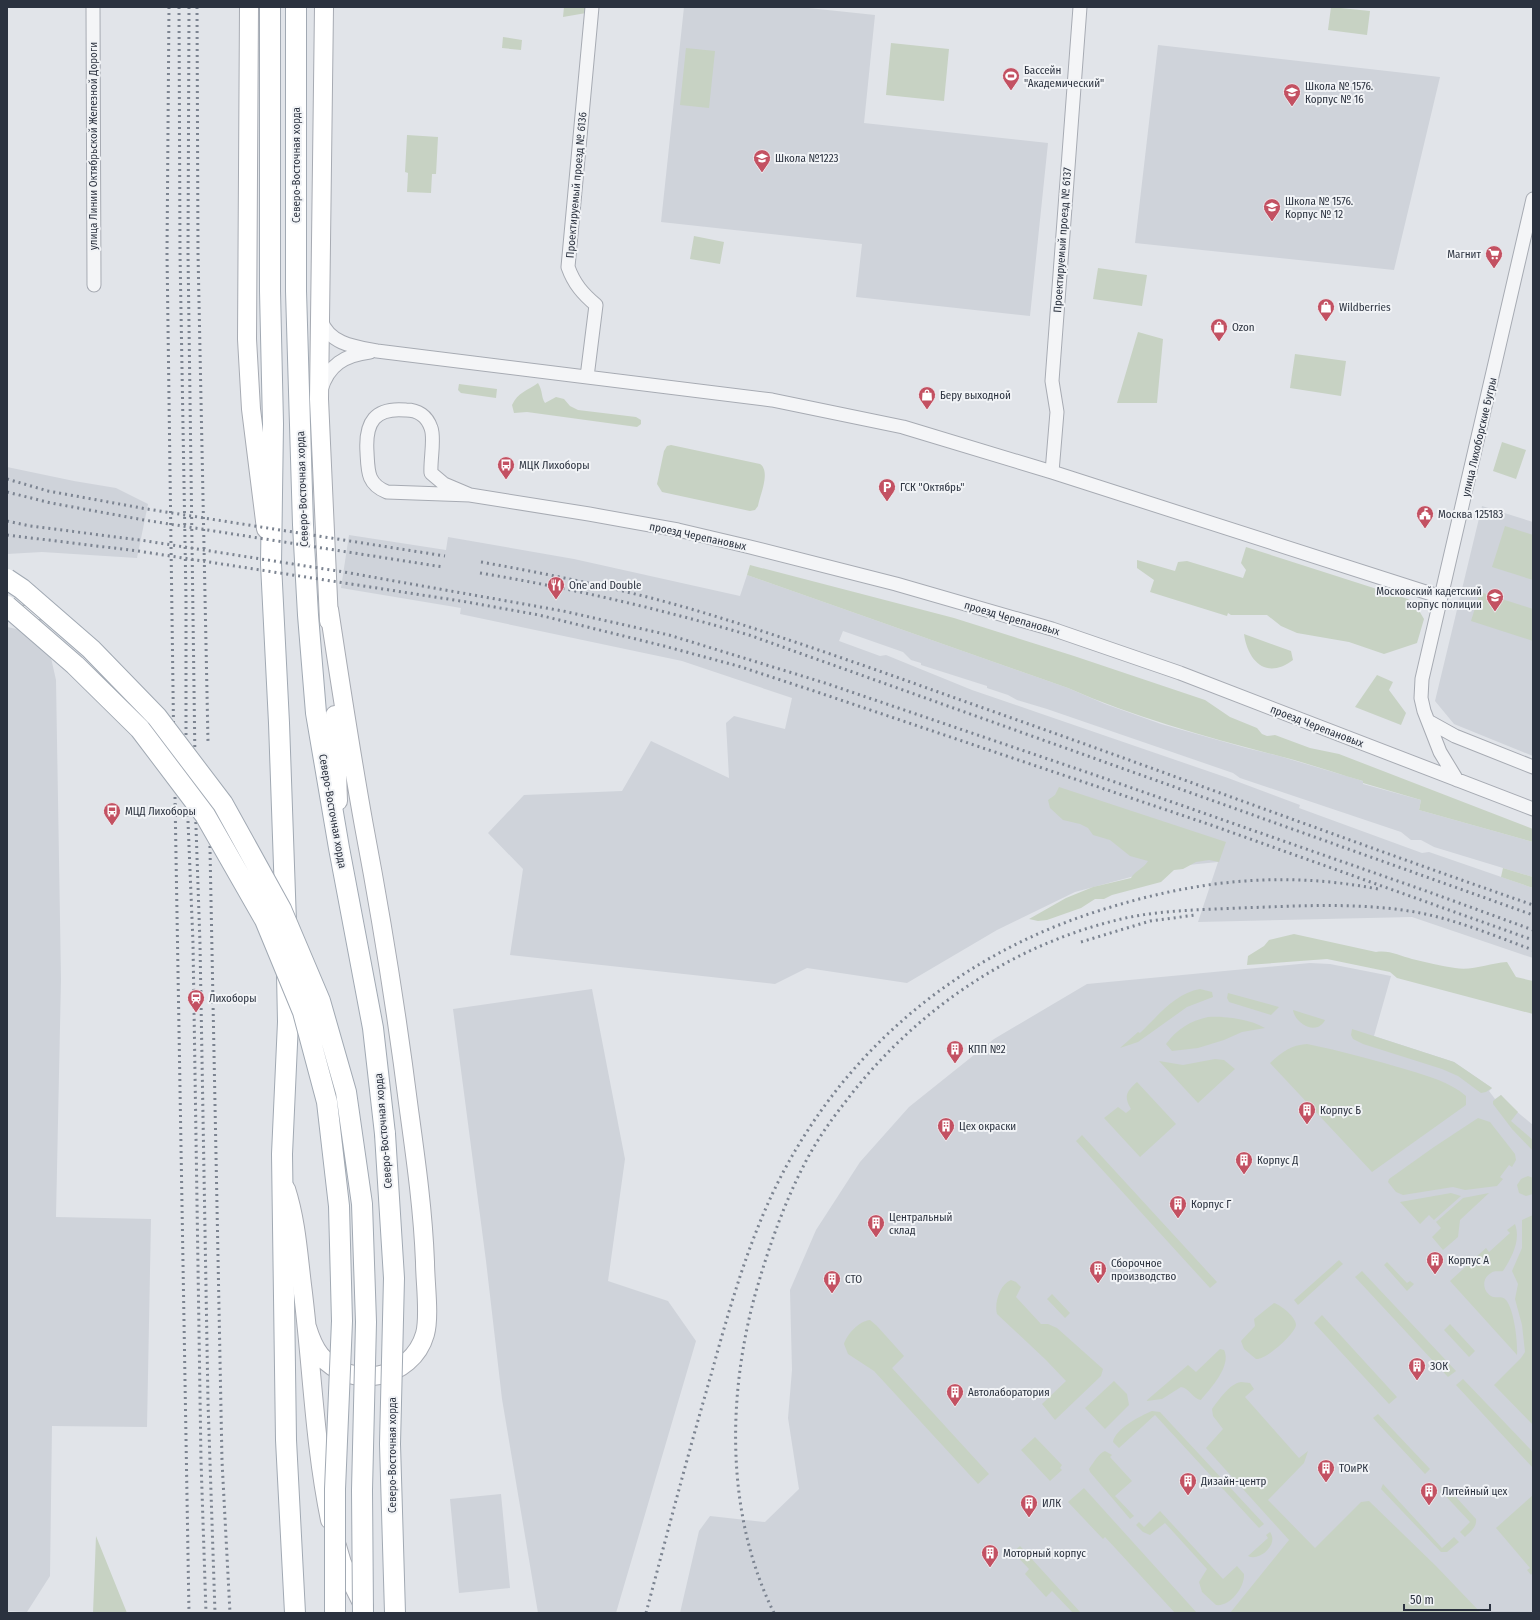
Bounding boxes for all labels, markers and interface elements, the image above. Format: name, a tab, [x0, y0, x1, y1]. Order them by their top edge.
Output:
street label: улица Линии Октябрьской Железной Дороги	[87, 42, 100, 250]
place label: Бассейн "Академический"	[1024, 64, 1104, 90]
sports icon: Бассейн "Академический"	[1001, 66, 1021, 91]
place label: Школа № 1576. Корпус № 16	[1305, 80, 1373, 106]
school or university icon: Школа № 1576. Корпус № 16	[1282, 82, 1302, 107]
street label: Северо-Восточная хорда	[290, 107, 303, 223]
street label: Проектируемый проезд № 6136	[564, 111, 589, 259]
school or university icon: Школа №1223	[752, 148, 772, 173]
place label: Школа №1223	[775, 152, 838, 165]
street label: Проектируемый проезд № 6137	[1051, 166, 1074, 313]
place label: Школа № 1576. Корпус № 12	[1285, 195, 1353, 221]
school or university icon: Школа № 1576. Корпус № 12	[1262, 197, 1282, 222]
supermarket icon: Магнит	[1484, 244, 1504, 269]
place label: Магнит	[1447, 248, 1482, 261]
shop icon: Wildberries	[1316, 297, 1336, 322]
place label: Wildberries	[1339, 301, 1391, 314]
shop icon: Ozon	[1209, 317, 1229, 342]
place label: Ozon	[1232, 321, 1255, 334]
street label: улица Лихоборские Бугры	[1459, 376, 1500, 498]
shop icon: Беру выходной	[917, 385, 937, 410]
place label: Беру выходной	[940, 389, 1011, 402]
street label: Северо-Восточная хорда	[294, 431, 311, 547]
bus stop icon: МЦК Лихоборы	[496, 455, 516, 480]
place label: МЦК Лихоборы	[519, 459, 589, 472]
parking icon: ГСК "Октябрь"	[877, 477, 897, 502]
place label: ГСК "Октябрь"	[900, 481, 964, 494]
public building icon: Москва 125183	[1415, 504, 1435, 529]
place label: Москва 125183	[1438, 508, 1503, 521]
street label: проезд Черепановых	[648, 520, 748, 553]
restaurant icon: One and Double	[546, 575, 566, 600]
place label: One and Double	[569, 579, 641, 592]
place label: Московский кадетский корпус полиции	[1376, 585, 1482, 611]
school or university icon: Московский кадетский корпус полиции	[1485, 587, 1505, 612]
street label: проезд Черепановых	[963, 599, 1061, 638]
street label: проезд Черепановых	[1268, 703, 1365, 750]
street label: Северо-Восточная хорда	[316, 753, 349, 869]
bus stop icon: МЦД Лихоборы	[102, 801, 122, 826]
place label: МЦД Лихоборы	[125, 805, 196, 818]
station icon: Лихоборы	[186, 988, 206, 1013]
place label: Лихоборы	[209, 992, 257, 1005]
building icon: КПП №2	[945, 1039, 965, 1064]
place label: КПП №2	[968, 1043, 1006, 1056]
street label: Северо-Восточная хорда	[372, 1073, 395, 1189]
building icon: Корпус Б	[1297, 1100, 1317, 1125]
place label: Корпус Б	[1320, 1104, 1361, 1117]
building icon: Цех окраски	[936, 1116, 956, 1141]
place label: Цех окраски	[959, 1120, 1016, 1133]
building icon: Корпус Д	[1234, 1150, 1254, 1175]
place label: Корпус Д	[1257, 1154, 1298, 1167]
building icon: Корпус Г	[1168, 1194, 1188, 1219]
place label: Корпус Г	[1191, 1198, 1231, 1211]
place label: Центральный склад	[889, 1211, 952, 1237]
building icon: Центральный склад	[866, 1213, 886, 1238]
building icon: Корпус А	[1425, 1250, 1445, 1275]
place label: Корпус А	[1448, 1254, 1489, 1267]
place label: Сборочное производство	[1111, 1257, 1177, 1283]
building icon: Сборочное производство	[1088, 1259, 1108, 1284]
building icon: СТО	[822, 1269, 842, 1294]
place label: СТО	[845, 1273, 862, 1286]
building icon: ЗОК	[1407, 1356, 1427, 1381]
place label: ЗОК	[1430, 1360, 1448, 1373]
building icon: Автолаборатория	[945, 1382, 965, 1407]
place label: Автолаборатория	[968, 1386, 1050, 1399]
street label: Северо-Восточная хорда	[386, 1397, 399, 1513]
building icon: ТОиРК	[1316, 1458, 1336, 1483]
place label: ТОиРК	[1339, 1462, 1368, 1475]
building icon: Дизайн-центр	[1178, 1471, 1198, 1496]
place label: Дизайн-центр	[1200, 1475, 1266, 1488]
building icon: Литейный цех	[1419, 1481, 1439, 1506]
place label: Литейный цех	[1442, 1485, 1508, 1498]
building icon: ИЛК	[1019, 1493, 1039, 1518]
place label: ИЛК	[1042, 1497, 1061, 1510]
building icon: Моторный корпус	[980, 1543, 1000, 1568]
place label: Моторный корпус	[1003, 1547, 1086, 1560]
scale bar	[1404, 1586, 1490, 1612]
text: 50 m	[1410, 1593, 1434, 1607]

